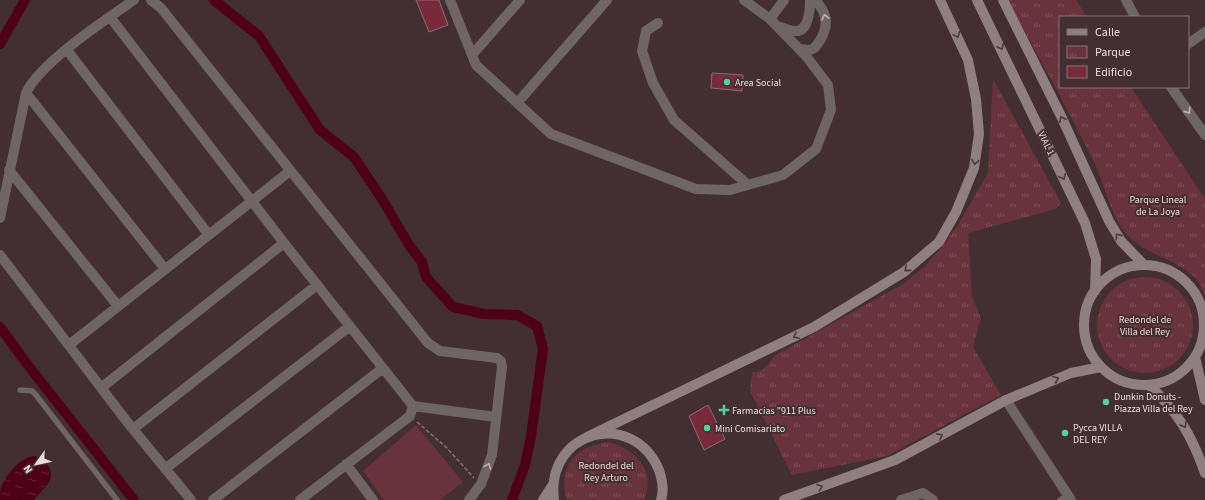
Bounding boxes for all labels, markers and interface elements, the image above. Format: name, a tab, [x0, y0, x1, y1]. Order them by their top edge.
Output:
one-way arrow	[821, 13, 829, 20]
legend	[1059, 16, 1189, 88]
text: Calle	[1095, 24, 1120, 41]
one-way arrow	[952, 31, 960, 39]
one-way arrow	[996, 43, 1003, 51]
text: Parque	[1095, 44, 1131, 61]
text: Edificio	[1095, 64, 1132, 81]
place label: Area Social	[735, 76, 781, 90]
marker: Area Social	[722, 77, 732, 87]
one-way arrow	[1183, 107, 1191, 114]
one-way arrow	[1059, 116, 1067, 124]
street label: VIAL 1	[1034, 129, 1058, 158]
one-way arrow	[971, 158, 979, 165]
one-way arrow	[1058, 173, 1066, 180]
park label: Parque Lineal de La Joya	[1130, 193, 1187, 219]
one-way arrow	[1116, 234, 1123, 241]
one-way arrow	[905, 265, 912, 272]
park label: Redondel de Villa del Rey	[1119, 313, 1171, 339]
one-way arrow	[793, 331, 800, 339]
one-way arrow	[1053, 376, 1060, 384]
place label: Dunkin Donuts - Piazza Villa del Rey	[1114, 390, 1193, 416]
marker: Dunkin Donuts - Piazza Villa del Rey	[1101, 397, 1111, 407]
place label: Farmacias "911 Plus	[732, 404, 816, 418]
marker: Farmacias "911 Plus	[719, 405, 729, 415]
place label: Pycca VILLA DEL REY	[1073, 421, 1123, 447]
one-way arrow	[1179, 421, 1186, 428]
place label: Mini Comisariato	[715, 422, 785, 436]
marker: Mini Comisariato	[702, 423, 712, 433]
marker: Pycca VILLA DEL REY	[1060, 428, 1070, 438]
one-way arrow	[935, 433, 943, 441]
north arrow	[16, 444, 56, 484]
park label: Redondel del Rey Arturo	[578, 459, 634, 485]
text: N	[20, 462, 36, 476]
one-way arrow	[483, 463, 491, 470]
one-way arrow	[817, 483, 824, 492]

